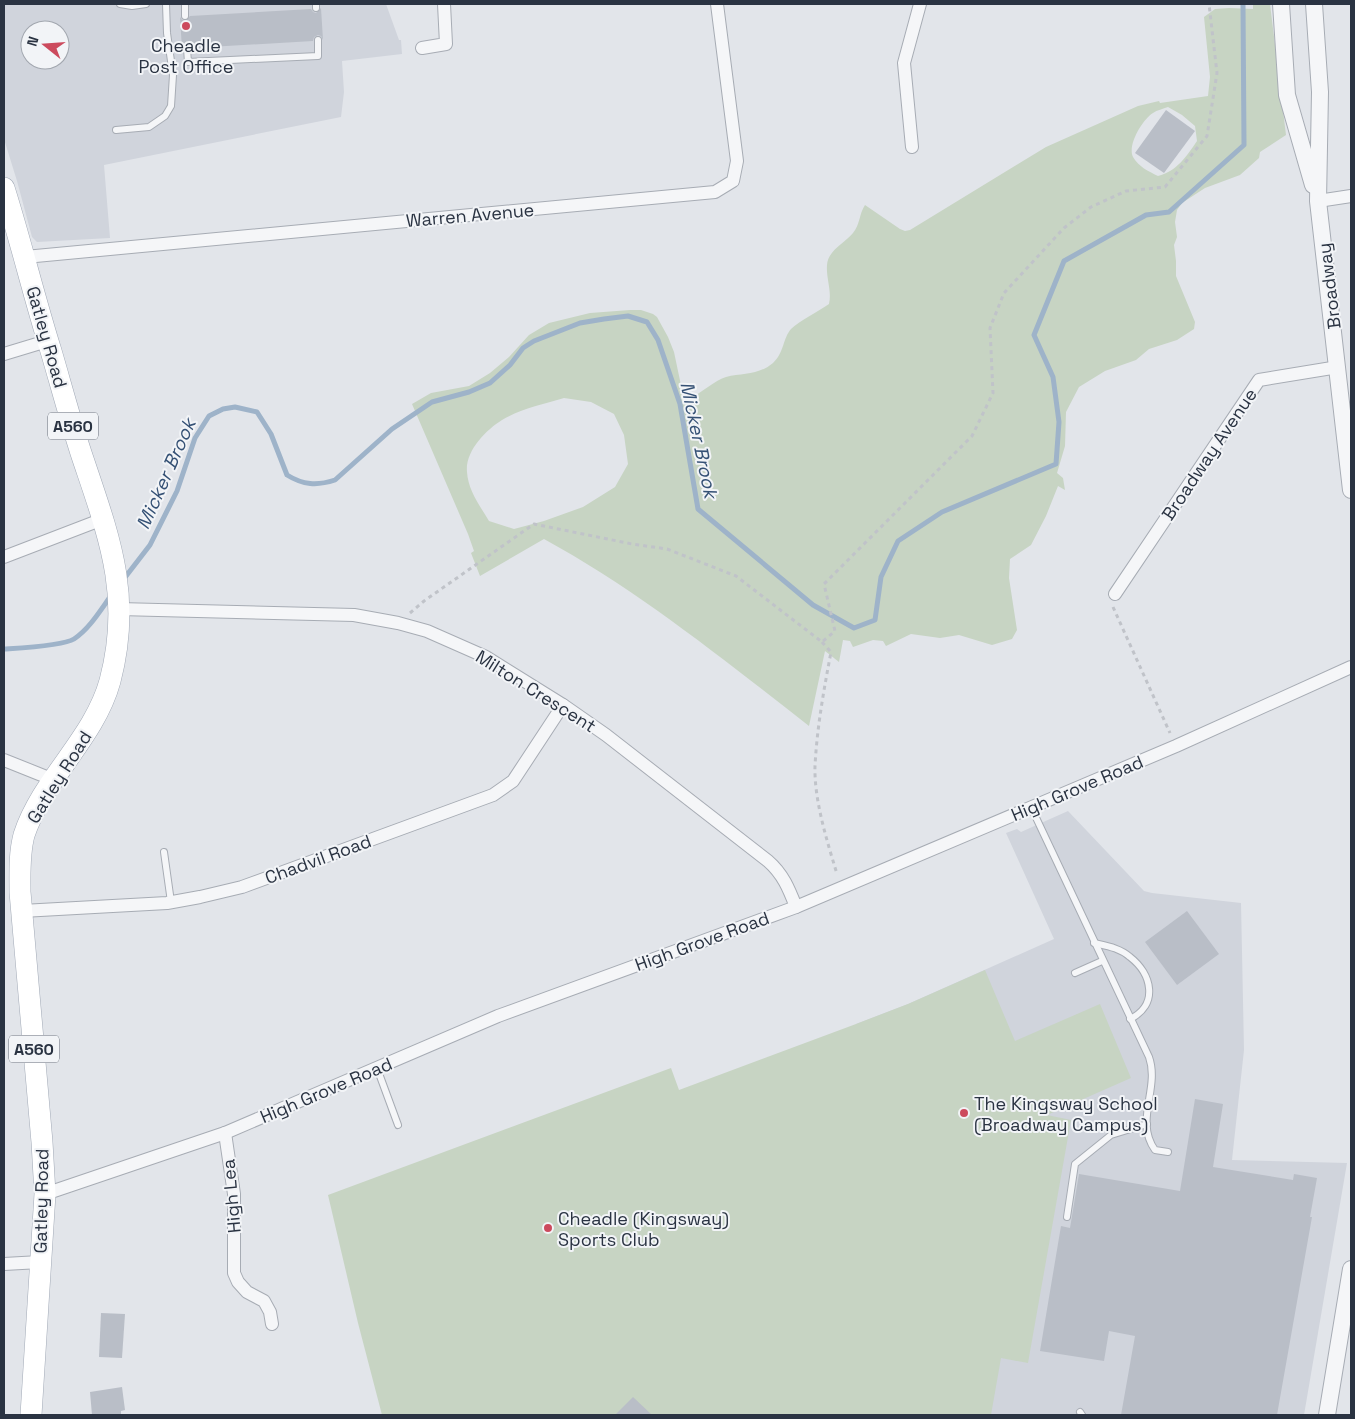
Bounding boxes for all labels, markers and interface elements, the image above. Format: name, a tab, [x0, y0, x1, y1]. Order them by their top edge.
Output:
north arrow	[20, 20, 70, 70]
marker: Cheadle Post Office	[180, 20, 192, 32]
text: N	[23, 34, 43, 48]
place label: Cheadle Post Office	[138, 34, 234, 78]
street label: Warren Avenue	[405, 198, 535, 232]
street label: Broadway	[1312, 242, 1346, 330]
street label: Gatley Road	[21, 283, 73, 391]
water label: Micker Brook	[674, 379, 724, 503]
street label: Broadway Avenue	[1156, 384, 1262, 524]
road number: A560	[48, 412, 98, 440]
water label: Micker Brook	[130, 412, 203, 533]
street label: Milton Crescent	[471, 645, 601, 737]
street label: Gatley Road	[21, 726, 97, 828]
street label: High Grove Road	[1007, 750, 1147, 826]
street label: Chadvil Road	[262, 829, 374, 889]
street label: High Grove Road	[632, 906, 772, 976]
road number: A560	[9, 1036, 59, 1062]
street label: High Grove Road	[256, 1052, 396, 1128]
place label: The Kingsway School (Broadway Campus)	[974, 1092, 1158, 1136]
marker: The Kingsway School (Broadway Campus)	[958, 1107, 970, 1119]
street label: Gatley Road	[29, 1148, 53, 1254]
street label: High Lea	[216, 1158, 246, 1234]
place label: Cheadle (Kingsway) Sports Club	[558, 1207, 729, 1251]
marker: Cheadle (Kingsway) Sports Club	[542, 1222, 554, 1234]

